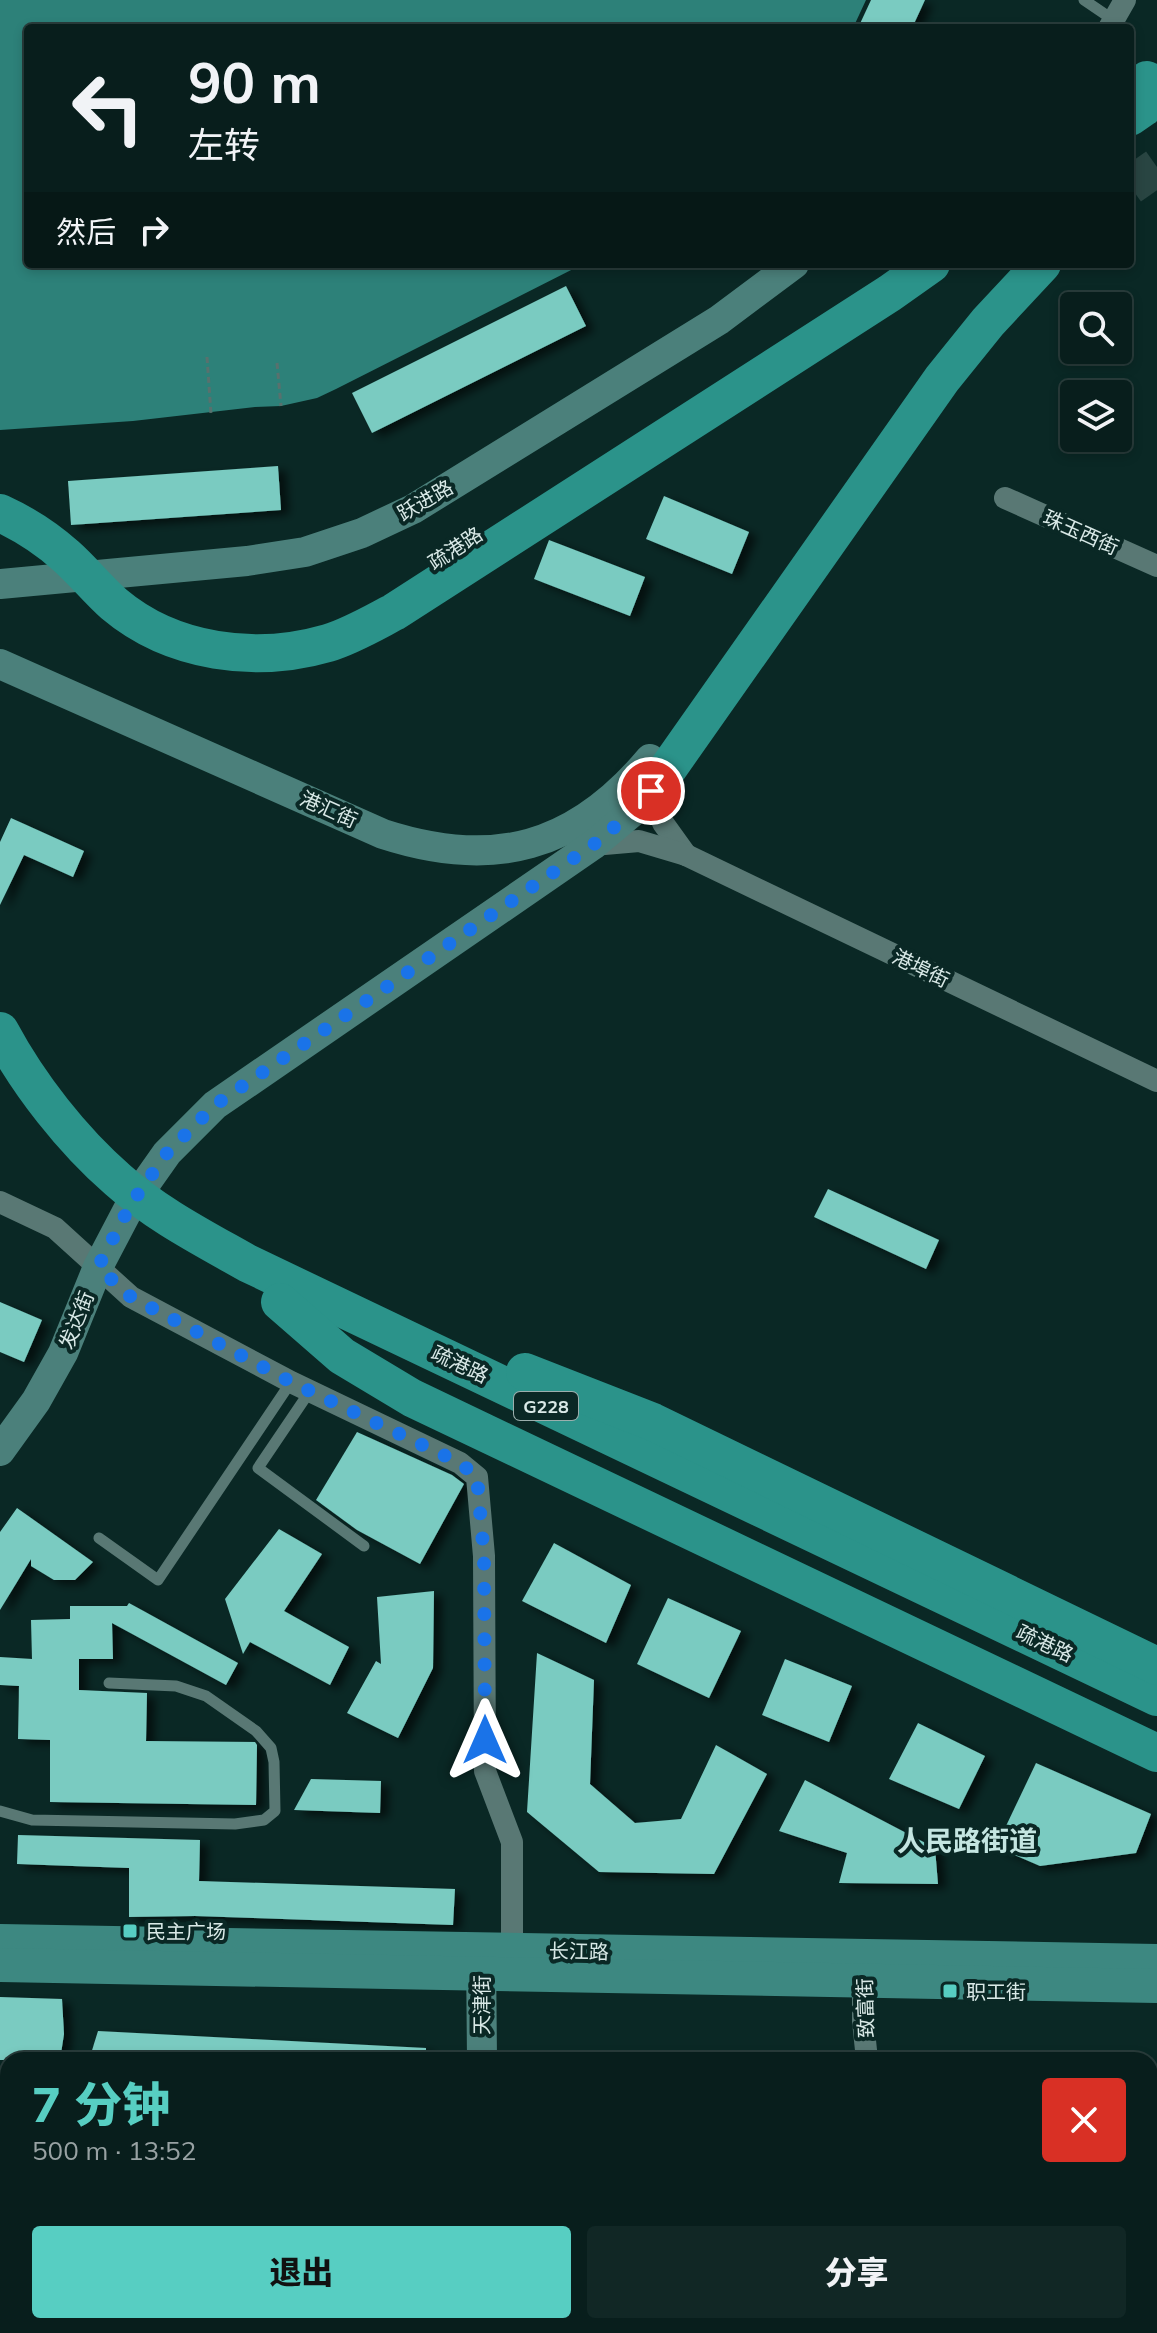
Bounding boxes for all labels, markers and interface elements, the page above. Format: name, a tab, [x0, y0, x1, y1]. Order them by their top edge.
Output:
text: 90 m	[188, 47, 321, 117]
icon: left	[56, 56, 160, 160]
text: 左转	[188, 122, 260, 167]
icon: right	[132, 208, 176, 252]
text: 然后	[56, 213, 116, 251]
map controls	[1060, 292, 1132, 452]
button: search	[1060, 292, 1132, 364]
button: layers	[1060, 380, 1132, 452]
street label: 跃进路	[393, 474, 457, 526]
street label: 珠玉西街	[1039, 504, 1123, 560]
street label: 疏港路	[423, 521, 487, 575]
pin	[617, 757, 685, 825]
icon: arrive	[629, 769, 673, 813]
street label: 港汇街	[297, 785, 361, 833]
street label: 港埠街	[889, 944, 953, 992]
street label: 发达街	[53, 1288, 99, 1352]
street label: 疏港路	[428, 1340, 492, 1388]
road number: G228	[514, 1392, 578, 1420]
street label: 疏港路	[1013, 1619, 1077, 1667]
position arrow	[443, 1698, 527, 1782]
district label: 人民路街道	[897, 1823, 1037, 1858]
place label: 民主广场	[146, 1919, 226, 1944]
marker: 民主广场	[121, 1922, 139, 1940]
street label: 长江路	[549, 1938, 609, 1964]
street label: 天津街	[469, 1975, 494, 2035]
street label: 致富街	[851, 1978, 879, 2038]
place label: 职工街	[966, 1979, 1026, 2004]
marker: 职工街	[941, 1982, 959, 2000]
text: 7 分钟	[32, 2074, 170, 2134]
button: close	[1042, 2078, 1126, 2162]
text: 500 m · 13:52	[32, 2134, 196, 2167]
button: 退出	[32, 2226, 571, 2318]
button: 分享	[587, 2226, 1126, 2318]

